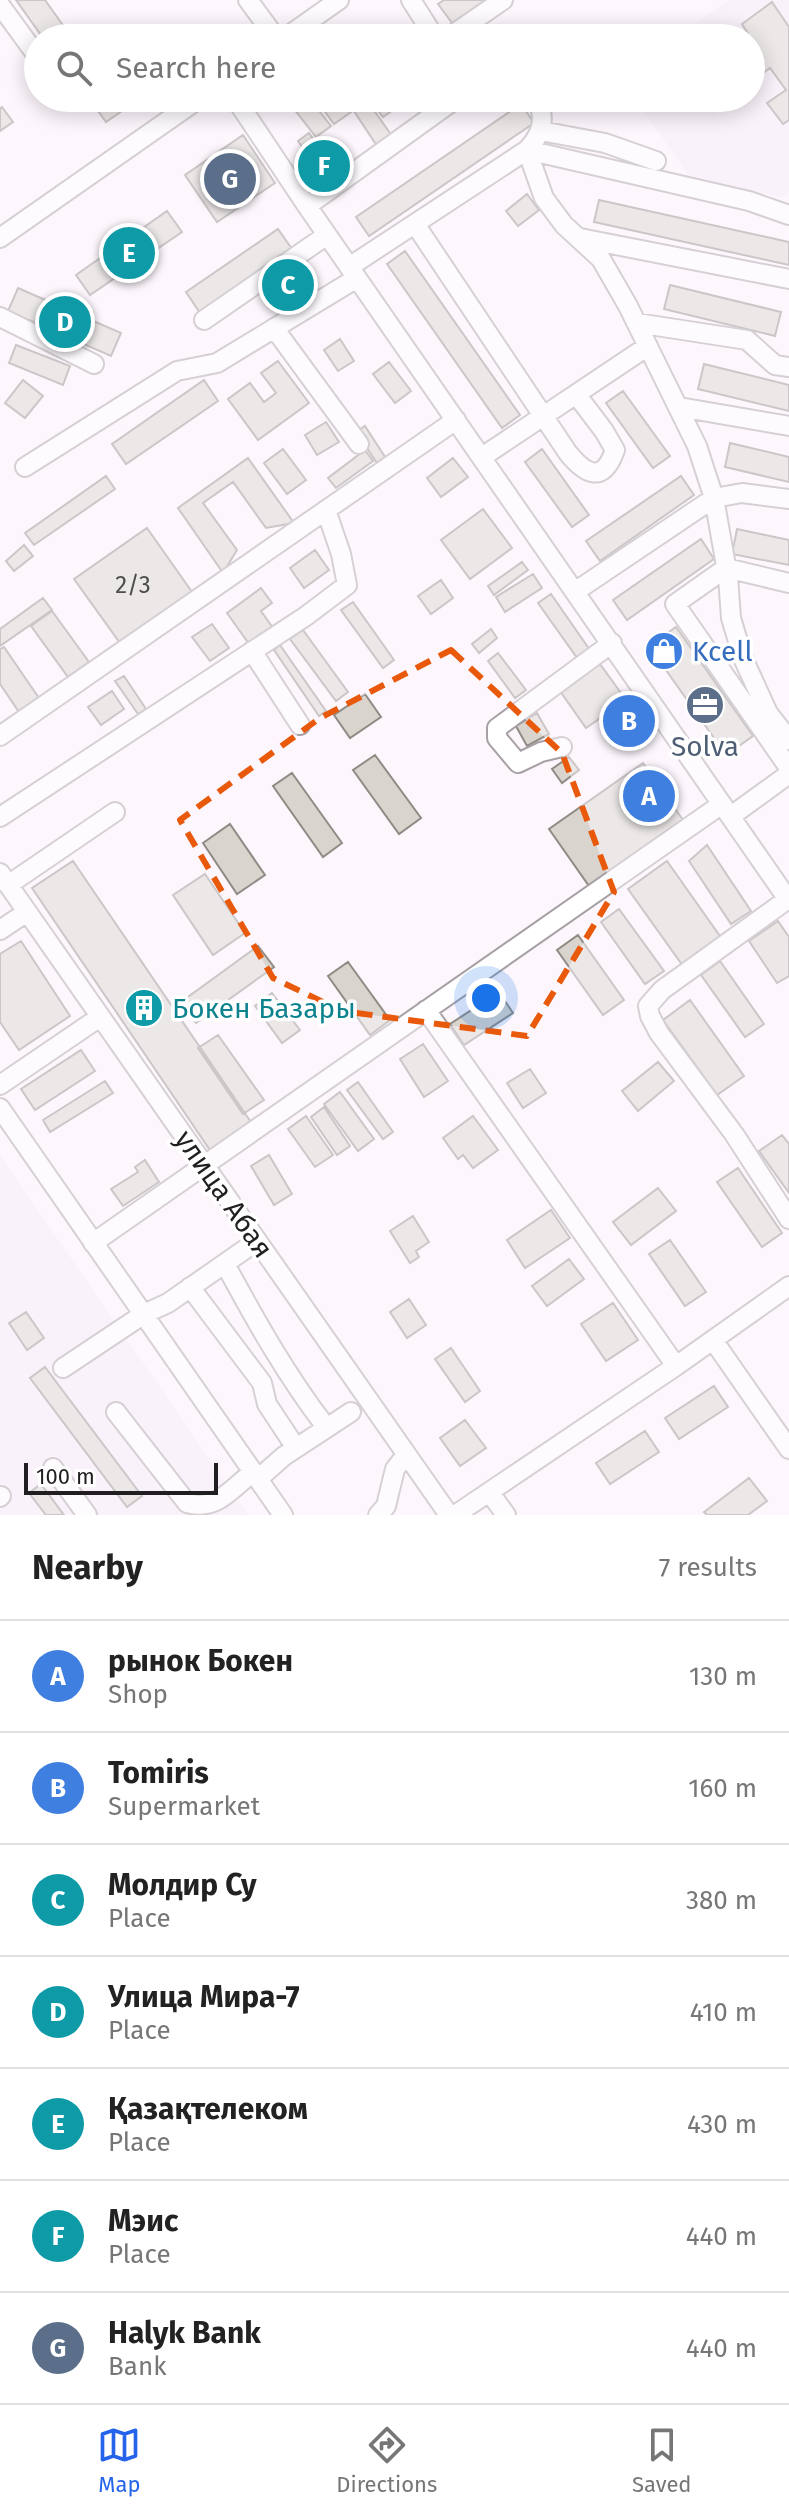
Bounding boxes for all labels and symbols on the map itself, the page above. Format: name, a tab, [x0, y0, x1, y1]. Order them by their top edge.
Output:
pin: F	[298, 136, 350, 196]
pin: G	[204, 149, 256, 209]
pin: E	[103, 223, 155, 283]
pin: C	[262, 255, 314, 315]
pin: D	[39, 292, 91, 352]
house number: 2/3	[115, 571, 151, 599]
shop icon: Kcell	[643, 630, 685, 672]
place label: Kcell	[692, 635, 753, 668]
office icon: Solva	[684, 684, 726, 726]
pin: B	[603, 691, 655, 751]
place label: Solva	[671, 730, 739, 763]
pin: A	[623, 766, 675, 826]
your location	[466, 978, 506, 1018]
building icon: Бокен Базары	[123, 987, 165, 1029]
place label: Бокен Базары	[172, 992, 356, 1025]
street label: улица Абая	[168, 1124, 280, 1264]
scale bar	[24, 1459, 218, 1495]

